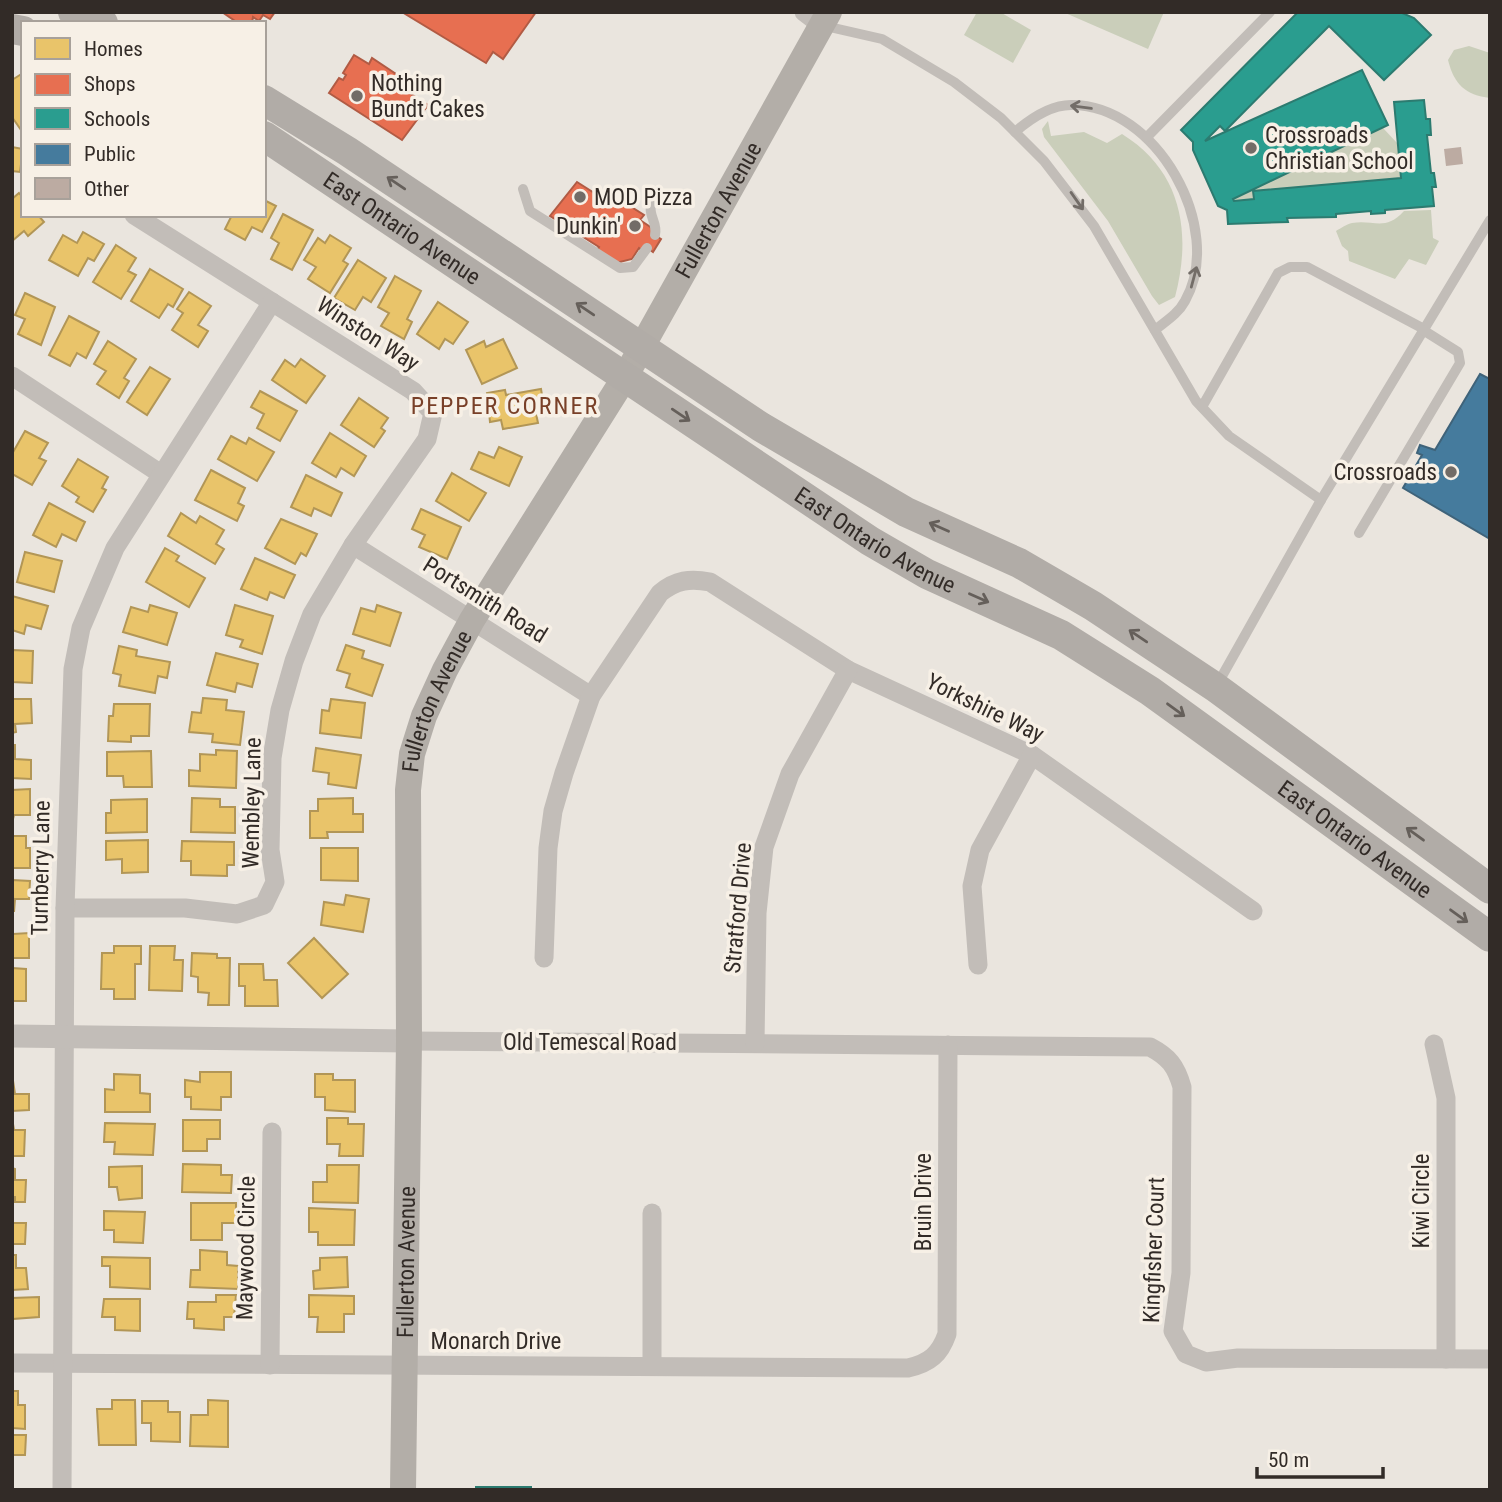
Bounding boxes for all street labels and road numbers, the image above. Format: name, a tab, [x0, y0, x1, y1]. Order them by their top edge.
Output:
street label: Fullerton Avenue	[670, 137, 767, 283]
street label: East Ontario Avenue	[318, 166, 486, 290]
street label: Winston Way	[312, 291, 425, 377]
street label: East Ontario Avenue	[790, 481, 960, 599]
street label: Portsmith Road	[418, 551, 552, 649]
street label: Fullerton Avenue	[397, 626, 477, 773]
street label: Yorkshire Way	[922, 668, 1049, 748]
street label: Wembley Lane	[237, 737, 267, 869]
street label: East Ontario Avenue	[1273, 775, 1437, 904]
street label: Turnberry Lane	[26, 800, 56, 936]
street label: Stratford Drive	[719, 841, 757, 975]
street label: Old Temescal Road	[503, 1029, 677, 1056]
street label: Bruin Drive	[910, 1153, 937, 1251]
street label: Kiwi Circle	[1408, 1153, 1435, 1249]
street label: Maywood Circle	[231, 1176, 261, 1320]
street label: Kingfisher Court	[1138, 1176, 1170, 1324]
street label: Fullerton Avenue	[392, 1186, 421, 1338]
street label: Monarch Drive	[431, 1328, 561, 1355]

